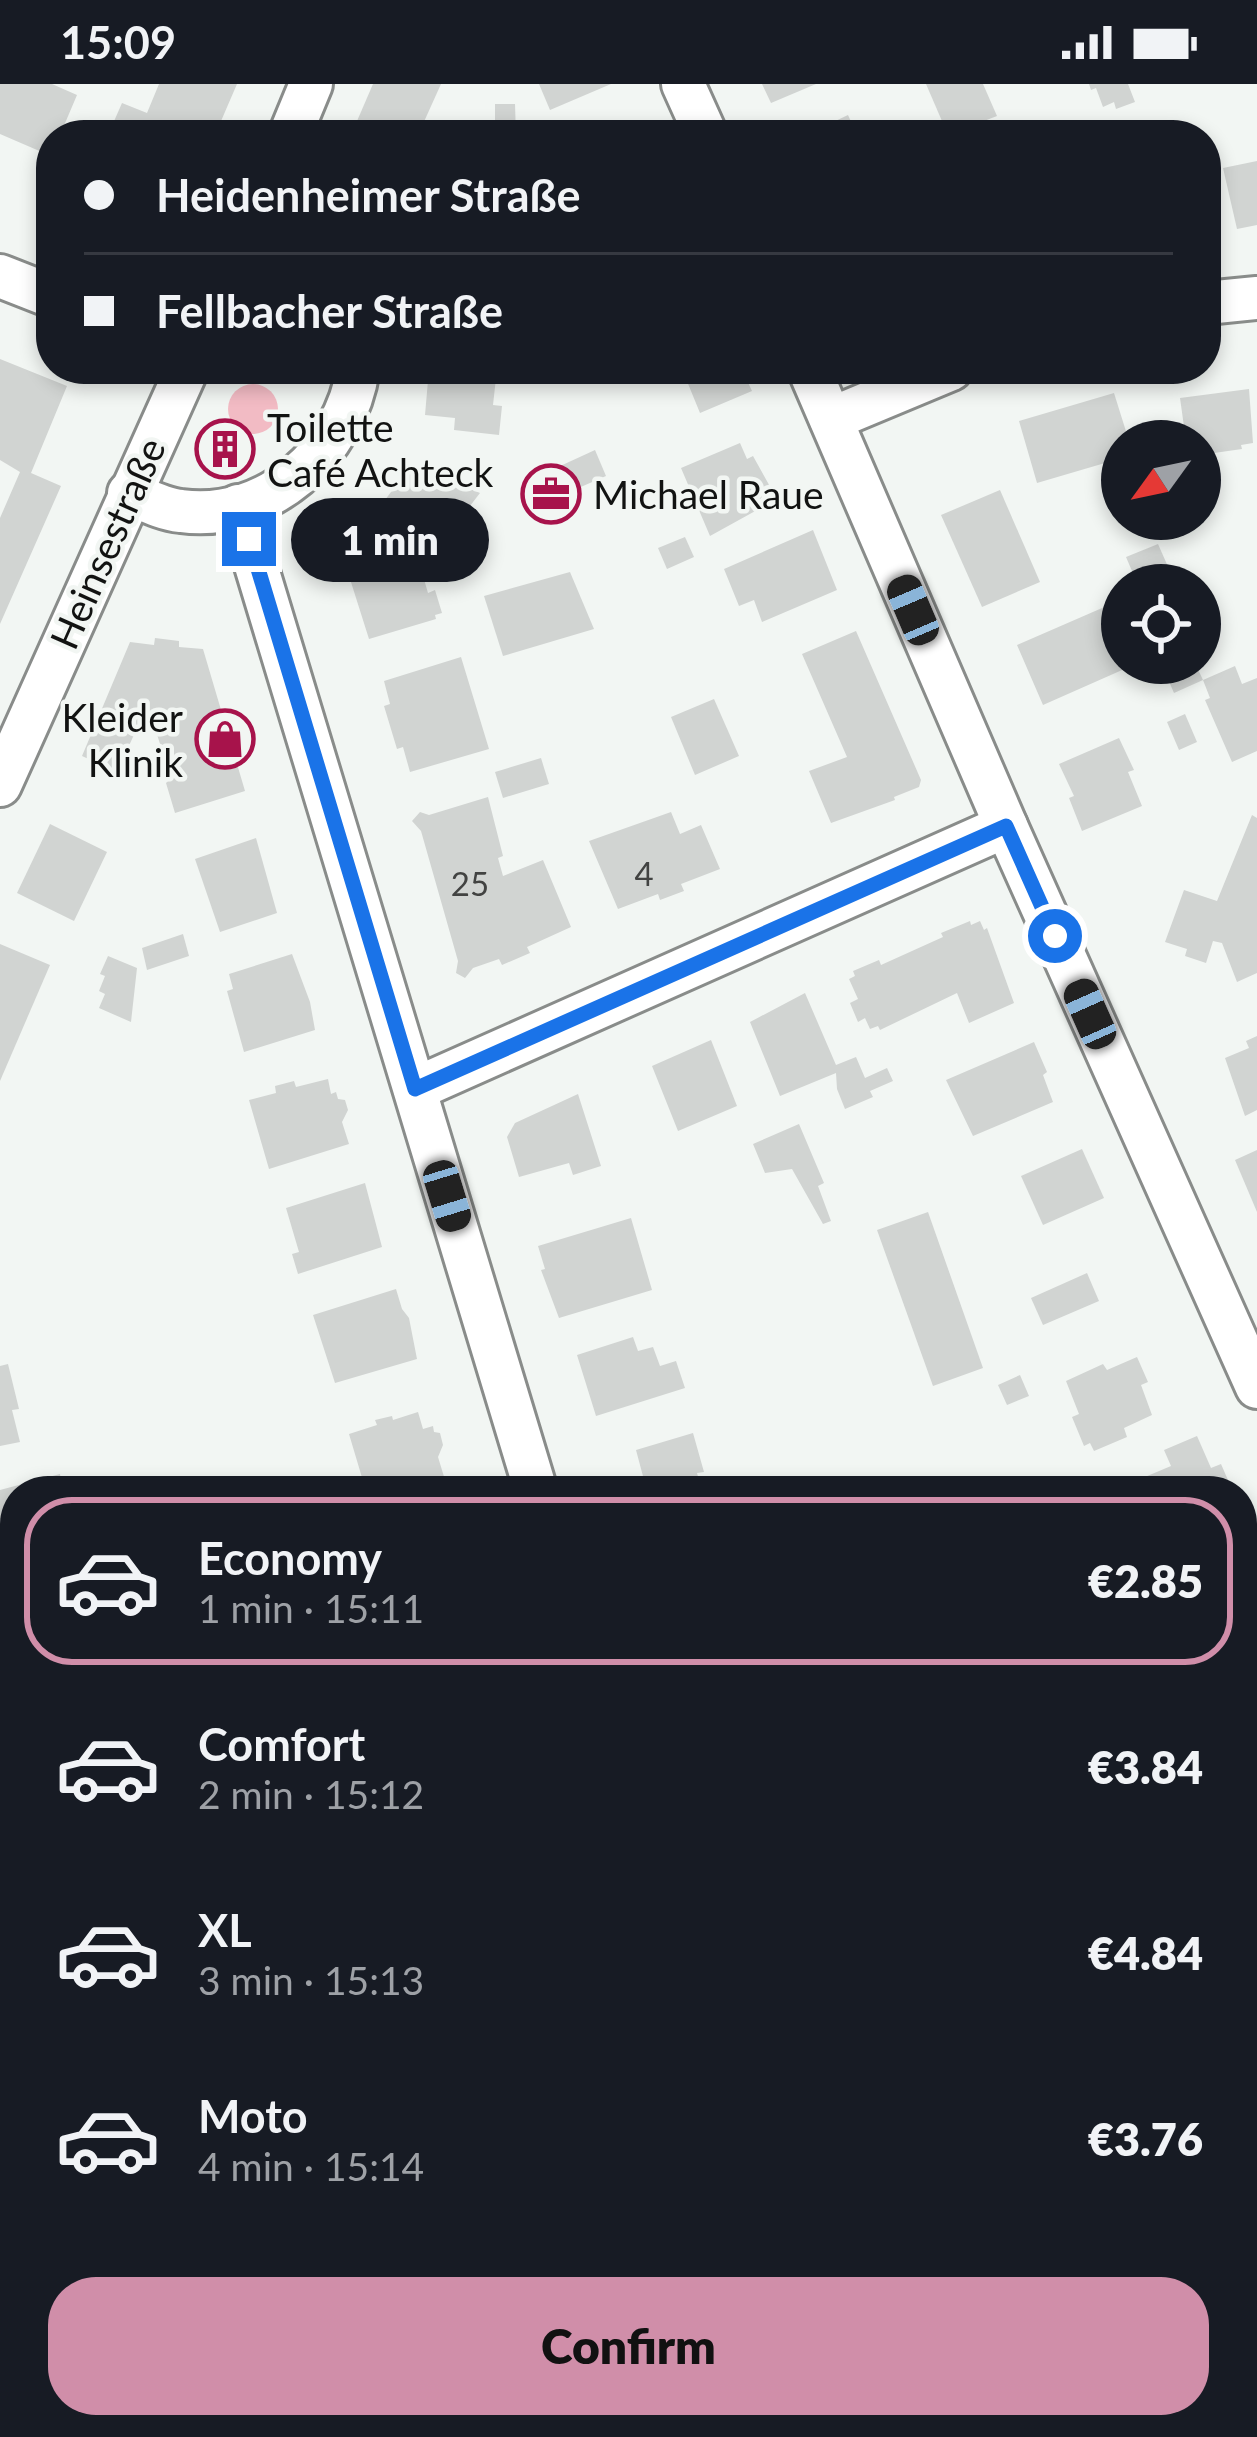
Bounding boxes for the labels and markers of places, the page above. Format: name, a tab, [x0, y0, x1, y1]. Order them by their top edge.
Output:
place label: Toilette Café Achteck	[267, 404, 494, 495]
building icon: Toilette Café Achteck	[194, 418, 256, 480]
office icon: Michael Raue	[520, 463, 582, 525]
place label: Michael Raue	[593, 471, 824, 517]
place label: Kleider Klinik	[61, 694, 183, 785]
shop icon: Kleider Klinik	[194, 708, 256, 770]

